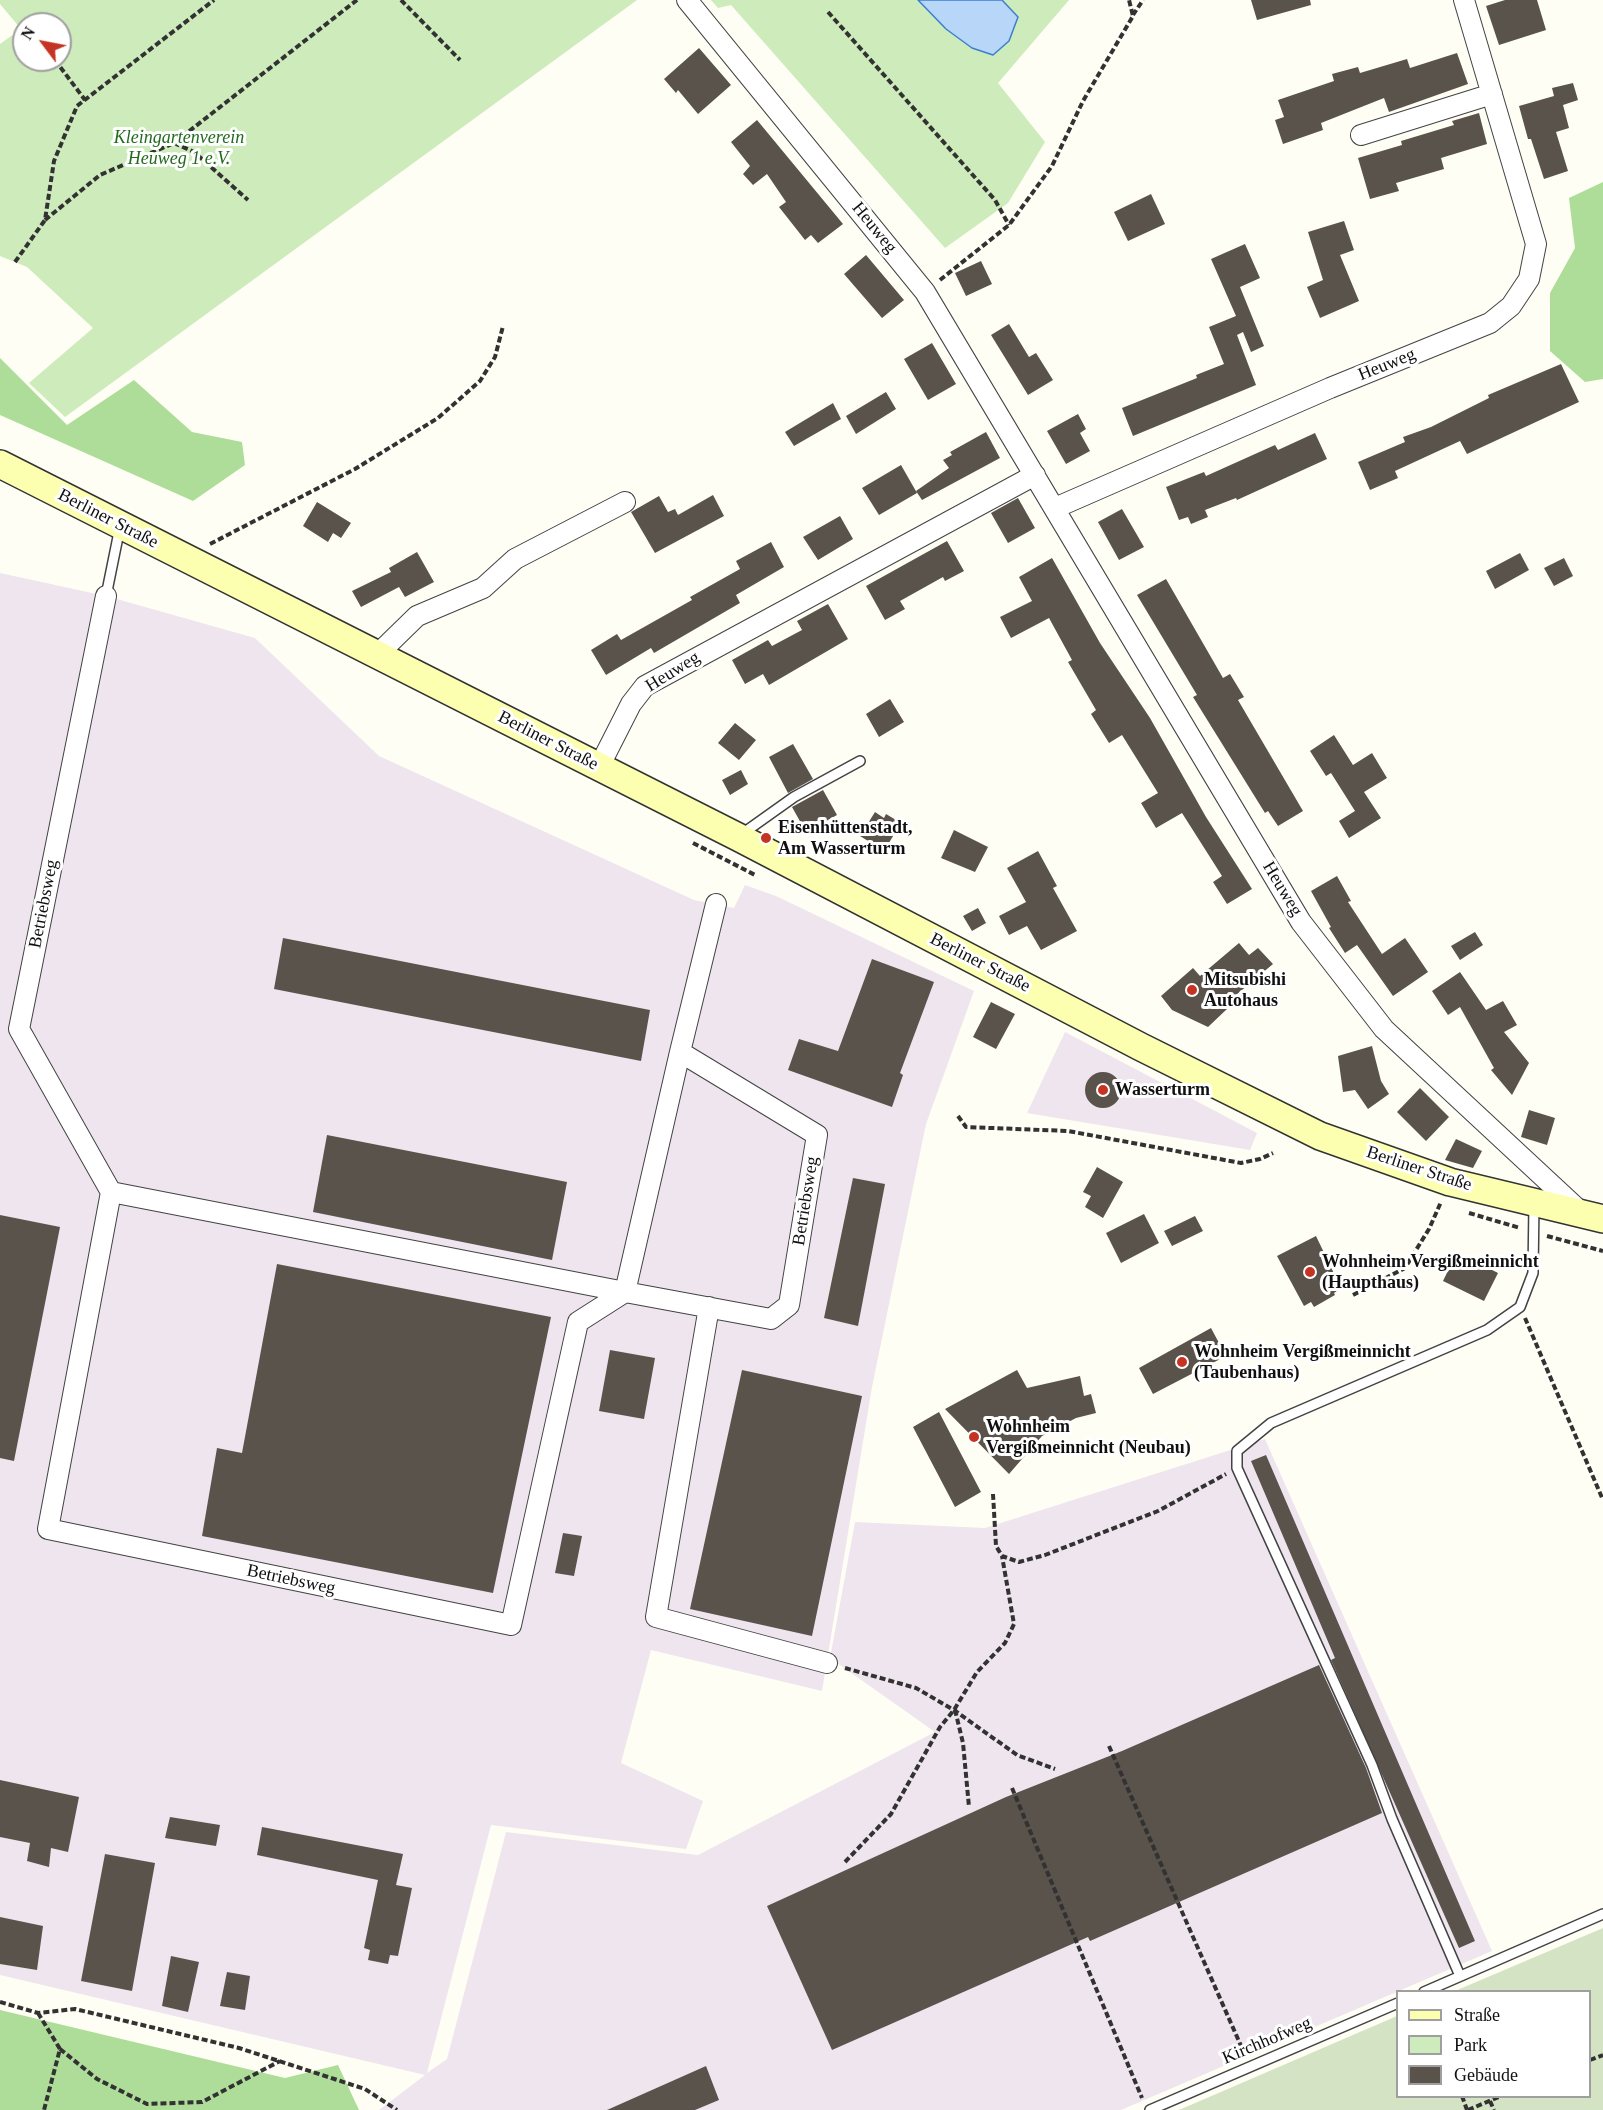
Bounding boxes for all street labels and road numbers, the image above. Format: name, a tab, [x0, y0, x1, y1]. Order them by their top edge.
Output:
street label: Heuweg	[847, 198, 901, 258]
street label: Heuweg	[1355, 344, 1419, 386]
street label: Berliner Straße	[54, 485, 162, 553]
street label: Heuweg	[642, 647, 704, 697]
street label: Berliner Straße	[494, 707, 602, 775]
street label: Betriebsweg	[25, 858, 63, 950]
street label: Heuweg	[1257, 858, 1307, 920]
street label: Berliner Straße	[926, 929, 1034, 997]
street label: Berliner Straße	[1364, 1142, 1474, 1196]
street label: Betriebsweg	[788, 1155, 824, 1247]
street label: Betriebsweg	[245, 1560, 337, 1600]
street label: Kirchhofweg	[1219, 2013, 1315, 2069]

